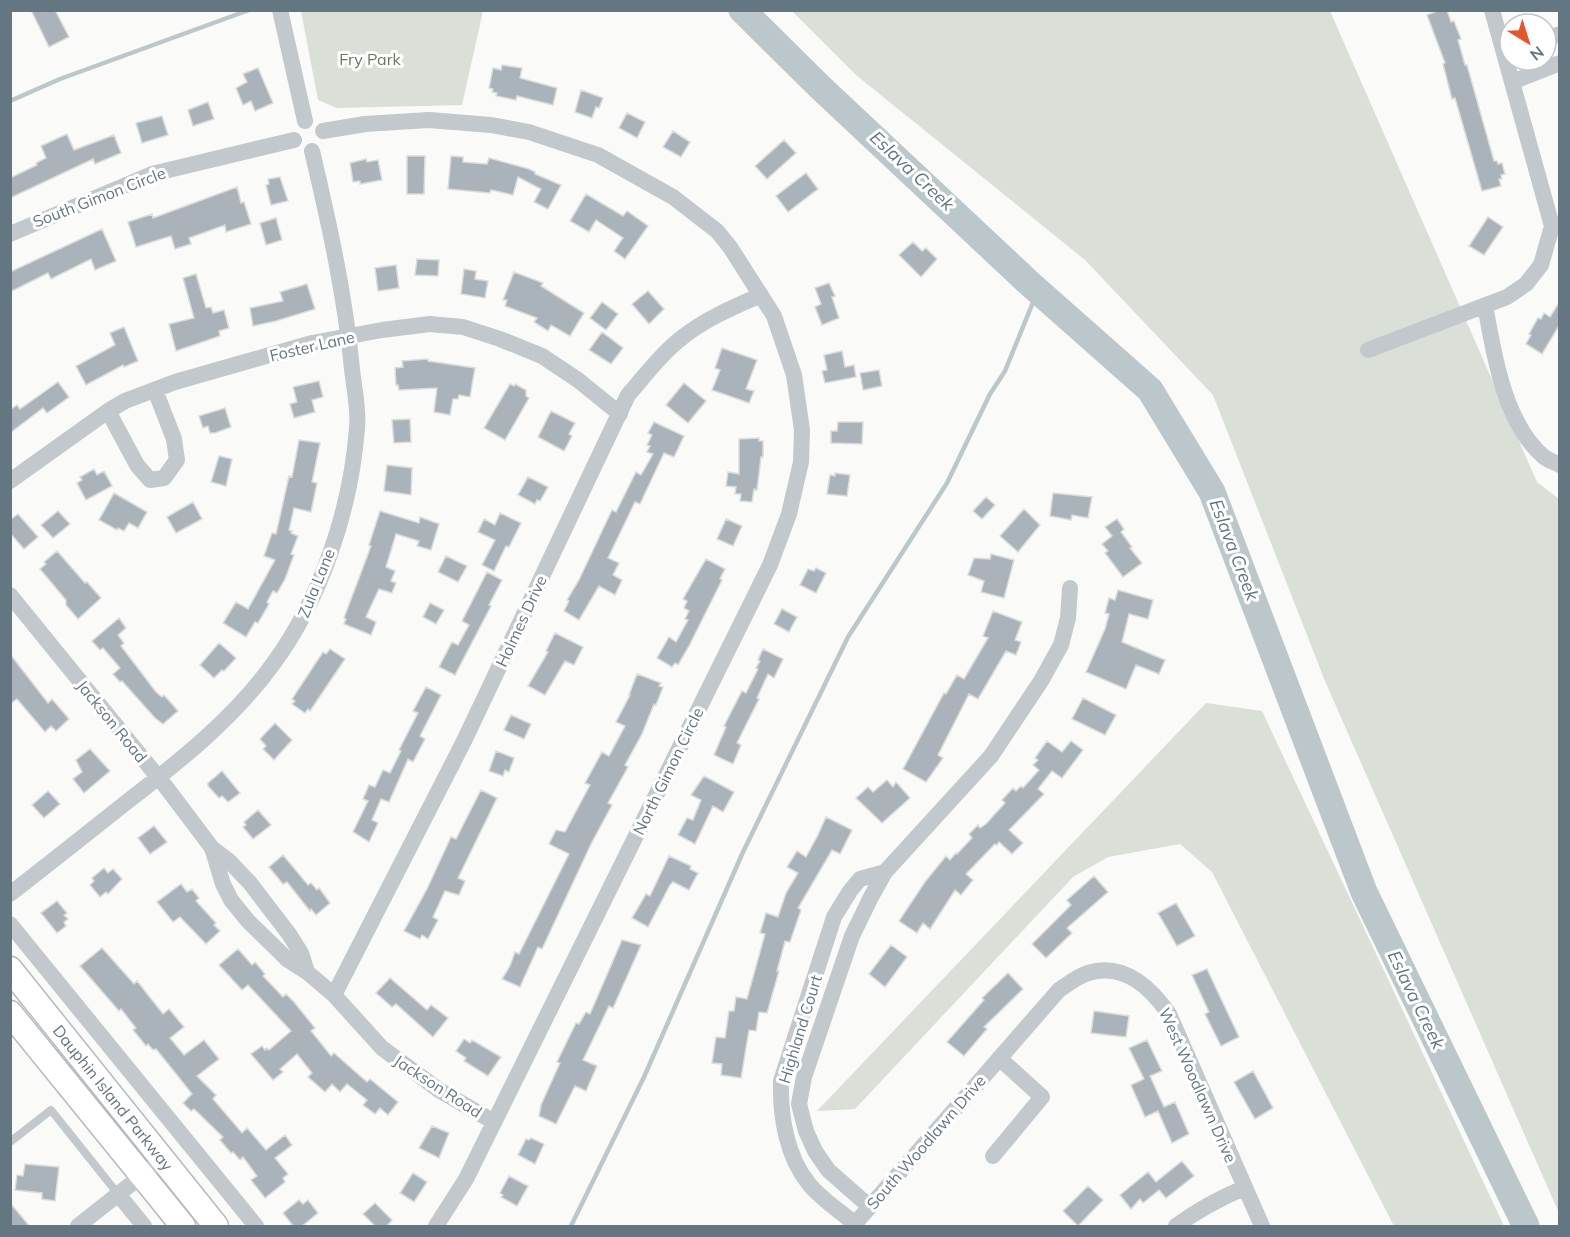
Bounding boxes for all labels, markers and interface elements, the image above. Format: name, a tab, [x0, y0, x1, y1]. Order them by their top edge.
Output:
north arrow	[1498, 12, 1558, 72]
text: N	[1526, 42, 1548, 65]
park label: Fry Park	[339, 49, 401, 69]
water label: Eslava Creek	[865, 126, 960, 216]
street label: South Gimon Circle	[30, 162, 168, 232]
street label: Foster Lane	[268, 327, 356, 365]
water label: Eslava Creek	[1205, 496, 1265, 604]
street label: Zula Lane	[293, 546, 339, 620]
street label: Holmes Drive	[491, 572, 551, 670]
street label: Jackson Road	[73, 676, 151, 766]
street label: North Gimon Circle	[628, 704, 708, 838]
water label: Eslava Creek	[1383, 947, 1451, 1053]
street label: Highland Court	[774, 972, 826, 1086]
street label: West Woodlawn Drive	[1155, 1004, 1241, 1166]
street label: Dauphin Island Parkway	[49, 1021, 178, 1175]
street label: Jackson Road	[390, 1050, 486, 1122]
street label: South Woodlawn Drive	[862, 1071, 990, 1213]

